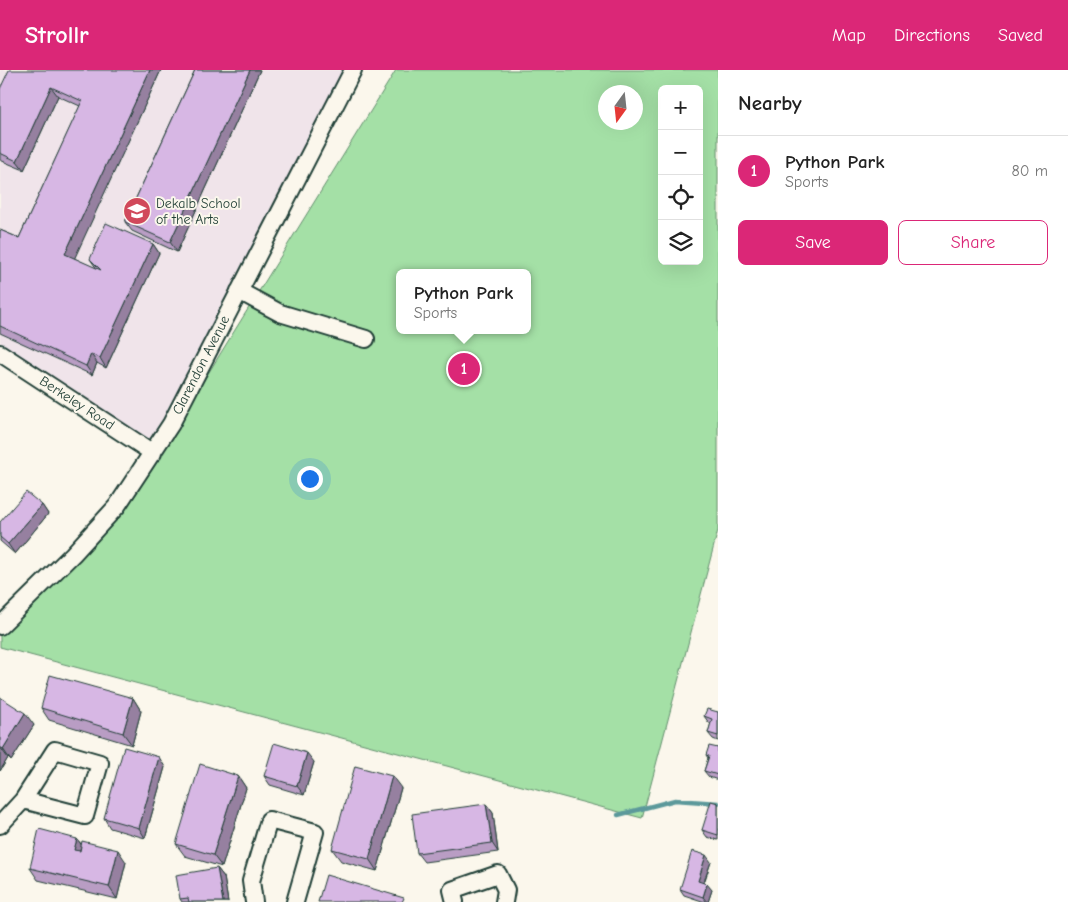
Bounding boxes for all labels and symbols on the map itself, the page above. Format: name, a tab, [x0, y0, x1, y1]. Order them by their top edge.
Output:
north arrow	[598, 85, 643, 130]
place label: Dekalb School of the Arts	[156, 195, 241, 228]
school or university icon: Dekalb School of the Arts	[122, 196, 152, 226]
street label: Clarendon Avenue	[169, 313, 233, 417]
pin: 1	[448, 350, 480, 388]
street label: Berkeley Road	[36, 372, 118, 434]
your location	[297, 466, 323, 492]

